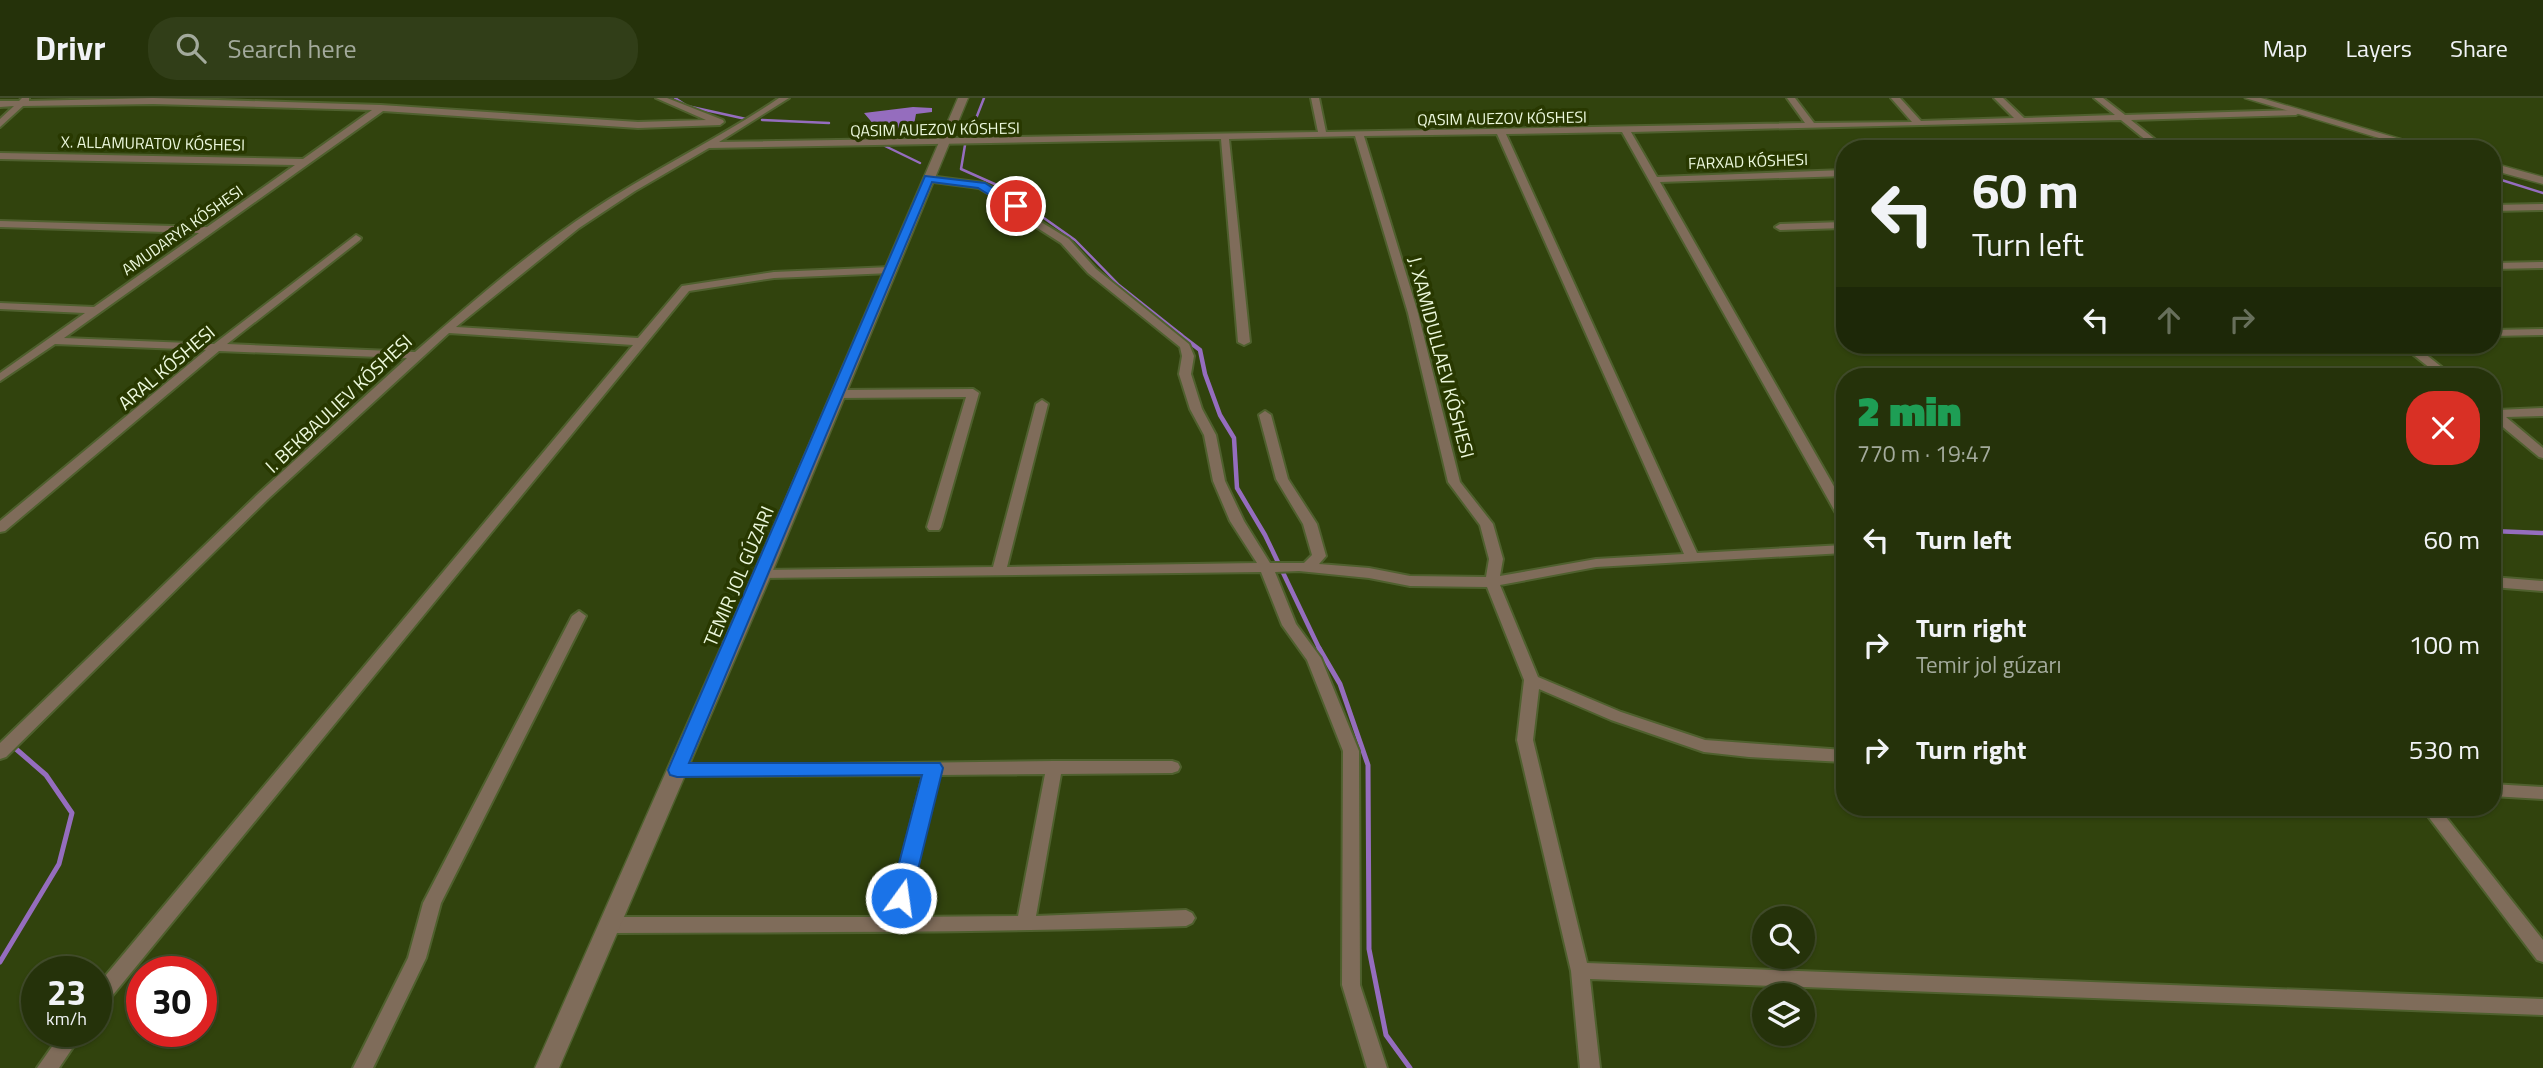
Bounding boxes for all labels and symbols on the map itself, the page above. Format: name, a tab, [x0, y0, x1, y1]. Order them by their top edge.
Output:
street label: QASIM AUEZOV KÓSHESI	[1417, 105, 1587, 131]
street label: QASIM AUEZOV KÓSHESI	[850, 116, 1020, 142]
street label: X. ALLAMURATOV KÓSHESI	[61, 129, 245, 157]
street label: FARXAD KÓSHESI	[1688, 147, 1808, 175]
pin	[986, 176, 1046, 236]
street label: AMUDARYA KÓSHESI	[116, 179, 248, 281]
street label: J. XAMIDULLAEV KÓSHESI	[1401, 253, 1483, 461]
street label: ARAL KÓSHESI	[111, 318, 221, 416]
street label: I. BEKBAULIEV KÓSHESI	[258, 327, 418, 479]
street label: TEMIR JOL GÚZARI	[695, 501, 781, 651]
position arrow	[864, 861, 938, 935]
speed limit sign: 30	[126, 956, 217, 1047]

